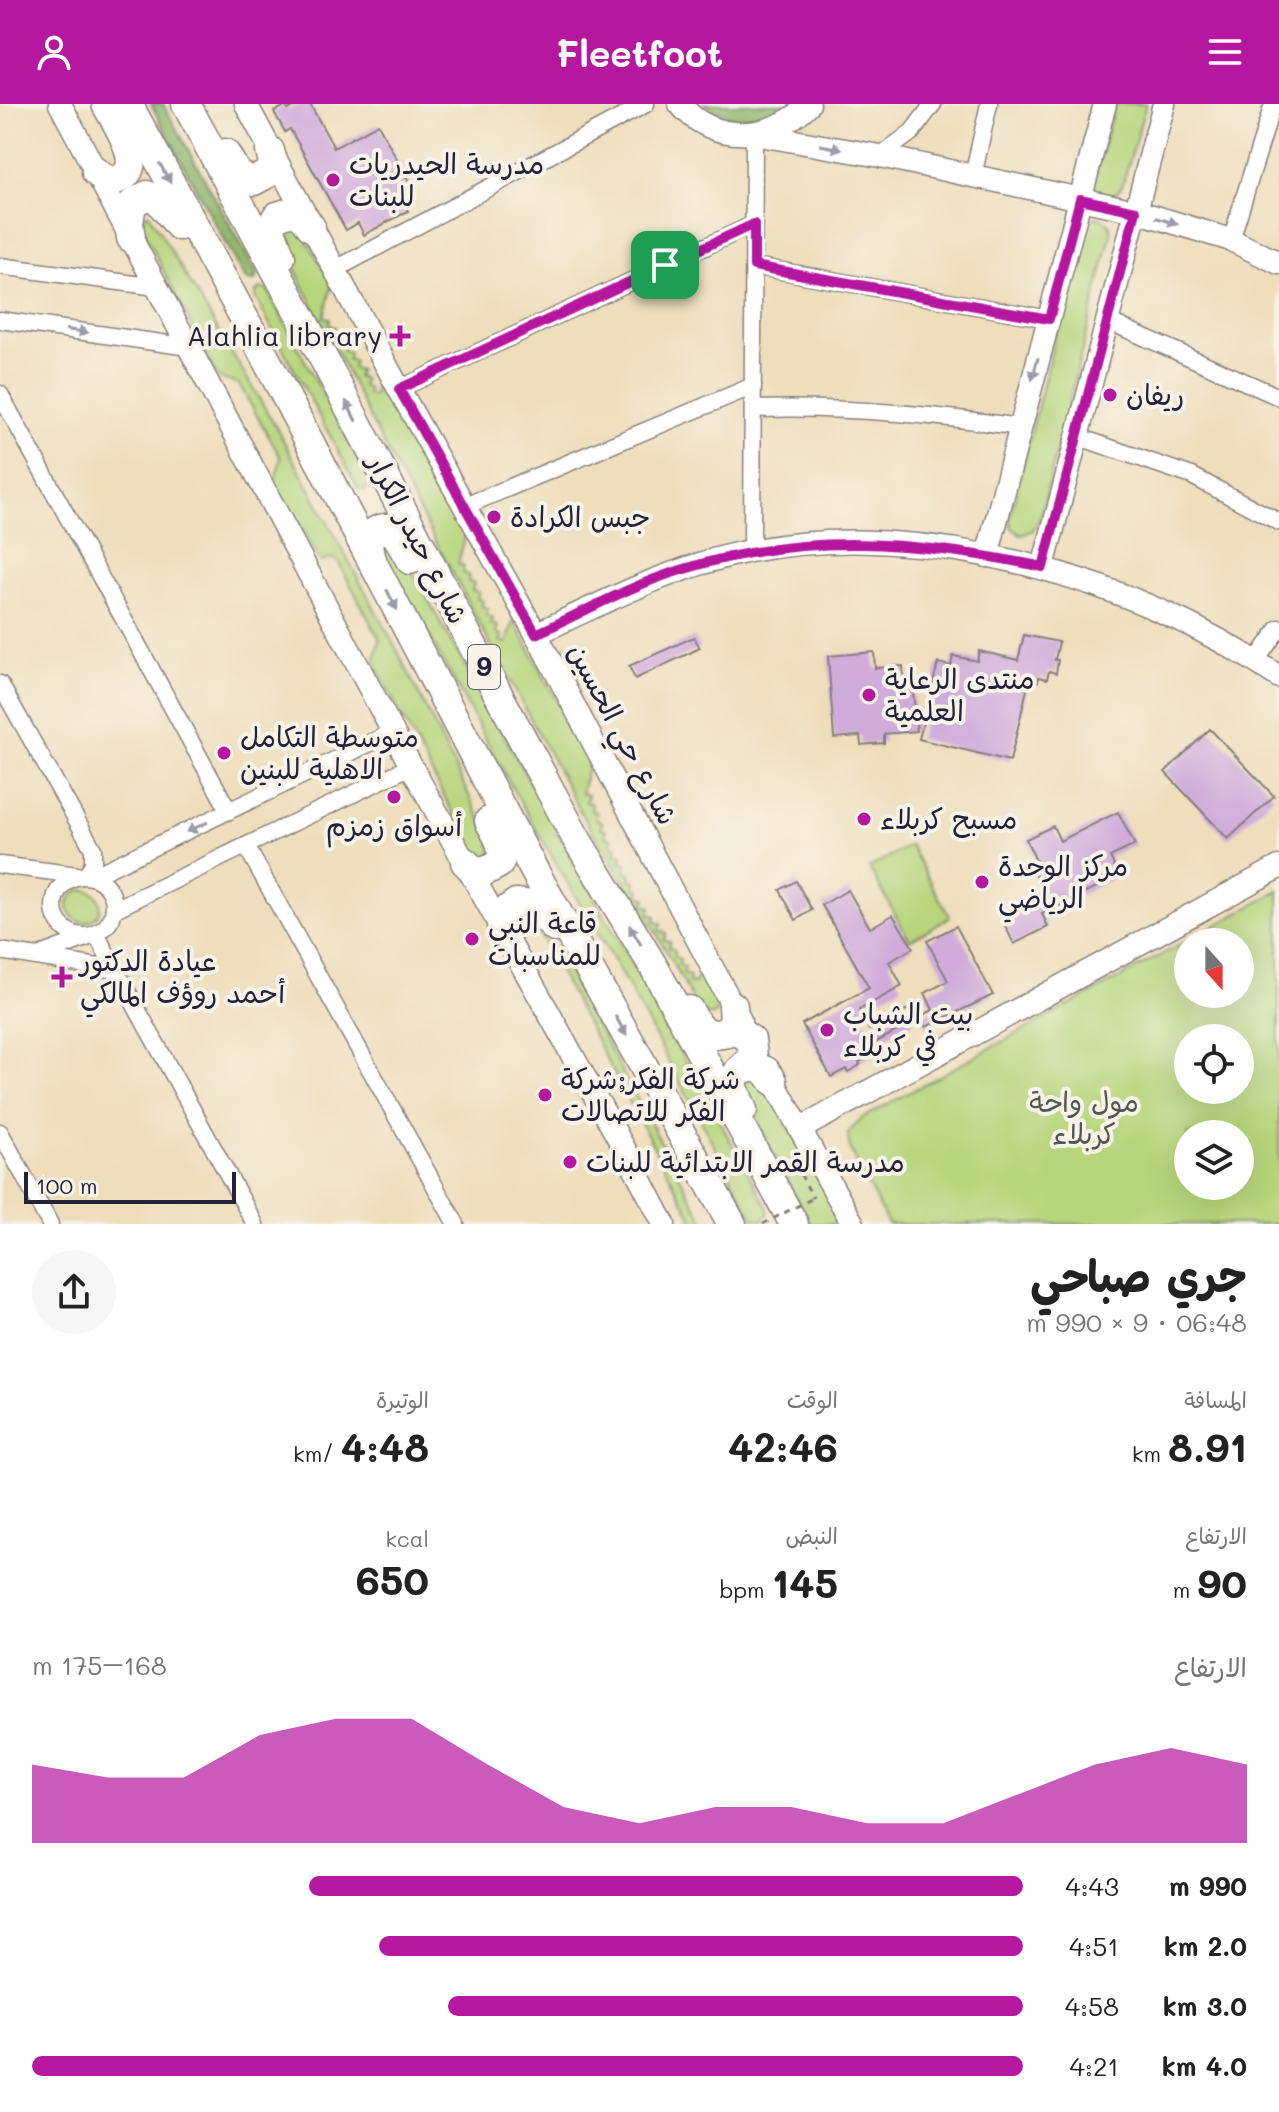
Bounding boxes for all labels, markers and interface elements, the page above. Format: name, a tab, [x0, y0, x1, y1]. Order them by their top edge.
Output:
text: Fleetfoot	[556, 29, 723, 76]
icon: person	[32, 30, 76, 74]
icon: menu	[1203, 30, 1247, 74]
one-way arrow	[819, 142, 844, 154]
place label: مدرسة الحيدريات للبنات	[349, 145, 544, 214]
one-way arrow	[158, 161, 171, 184]
marker: مدرسة الحيدريات للبنات	[324, 171, 342, 189]
one-way arrow	[1155, 215, 1179, 227]
pin	[631, 231, 699, 299]
icon: arrive	[643, 243, 687, 287]
place label: Alahlia library	[187, 317, 382, 353]
one-way arrow	[65, 325, 90, 338]
marker: Alahlia library	[389, 325, 411, 347]
one-way arrow	[1029, 357, 1041, 382]
place label: ريفان	[1126, 376, 1184, 412]
marker: ريفان	[1101, 386, 1119, 404]
one-way arrow	[344, 399, 358, 422]
street label: شارع حيدر الكرار	[357, 446, 477, 631]
place label: جبس الكرادة	[510, 498, 650, 535]
marker: جبس الكرادة	[485, 508, 503, 526]
one-way arrow	[386, 588, 399, 611]
street label: شارع حي الحسين	[554, 637, 687, 834]
road number: 9	[468, 645, 500, 689]
place label: منتدى الرعاية العلمية	[885, 660, 1034, 728]
marker: منتدى الرعاية العلمية	[860, 686, 878, 704]
place label: متوسطة التكامل الاهلية للبنين	[240, 718, 419, 787]
marker: متوسطة التكامل الاهلية للبنين	[215, 744, 233, 762]
marker: أسواق زمزم	[385, 788, 403, 806]
place label: مسبح كربلاء	[880, 800, 1017, 838]
place label: أسواق زمزم	[326, 807, 462, 848]
marker: مسبح كربلاء	[855, 810, 873, 828]
one-way arrow	[185, 820, 209, 834]
place label: مركز الوحدة الرياضي	[998, 847, 1128, 923]
marker: مركز الوحدة الرياضي	[973, 873, 991, 891]
place label: قاعة النبي للمناسبات	[488, 904, 601, 973]
one-way arrow	[628, 924, 642, 946]
north arrow	[1174, 928, 1254, 1008]
map controls	[1174, 928, 1254, 1200]
marker: قاعة النبي للمناسبات	[463, 930, 481, 948]
place label: عيادة الدكتور أحمد روؤف المالكي	[78, 942, 285, 1018]
marker: عيادة الدكتور أحمد روؤف المالكي	[51, 966, 73, 988]
place label: بيت الشباب في كربلاء	[843, 995, 973, 1067]
one-way arrow	[614, 1015, 627, 1038]
marker: بيت الشباب في كربلاء	[818, 1021, 836, 1039]
button: locate	[1174, 1024, 1254, 1104]
place label: شركة الفكر;شركة الفكر للاتصالات	[561, 1060, 740, 1128]
park label: مول واحة كربلاء	[1029, 1083, 1139, 1152]
marker: شركة الفكر;شركة الفكر للاتصالات	[536, 1086, 554, 1104]
button: layers	[1174, 1120, 1254, 1200]
place label: مدرسة القمر الابتدائية للبنات	[586, 1143, 905, 1180]
marker: مدرسة القمر الابتدائية للبنات	[561, 1153, 579, 1171]
scale bar	[24, 1168, 236, 1204]
text: 100 m	[36, 1171, 98, 1200]
text: جري صباحي	[1030, 1246, 1247, 1303]
button: share	[32, 1250, 116, 1334]
text: 06:48 · 9 × 990 m	[1026, 1305, 1247, 1339]
text: الوتيرة	[376, 1385, 429, 1414]
text: الوقت	[787, 1385, 838, 1414]
text: المسافة	[1184, 1385, 1247, 1414]
text: 4:48	[341, 1420, 429, 1472]
text: 42:46	[728, 1420, 838, 1472]
text: 8.91	[1168, 1420, 1247, 1472]
text: /km	[293, 1439, 341, 1468]
text: km	[1132, 1439, 1168, 1468]
text: النبض	[785, 1521, 838, 1550]
text: الارتفاع	[1185, 1521, 1247, 1550]
text: kcal	[385, 1524, 429, 1553]
text: 650	[356, 1553, 429, 1605]
text: 145	[772, 1556, 838, 1608]
text: 90	[1197, 1556, 1247, 1608]
text: bpm	[719, 1575, 772, 1604]
text: m	[1173, 1575, 1197, 1604]
text: 168–175 m	[32, 1648, 167, 1682]
text: الارتفاع	[1174, 1650, 1247, 1684]
text: 4:43	[1065, 1869, 1119, 1903]
text: 990 m	[1169, 1869, 1247, 1903]
text: 4:51	[1069, 1929, 1119, 1963]
text: 2.0 km	[1164, 1929, 1247, 1963]
text: 4:58	[1065, 1989, 1119, 2023]
text: 3.0 km	[1163, 1989, 1247, 2023]
text: 4:21	[1070, 2049, 1119, 2083]
text: 4.0 km	[1162, 2049, 1247, 2083]

